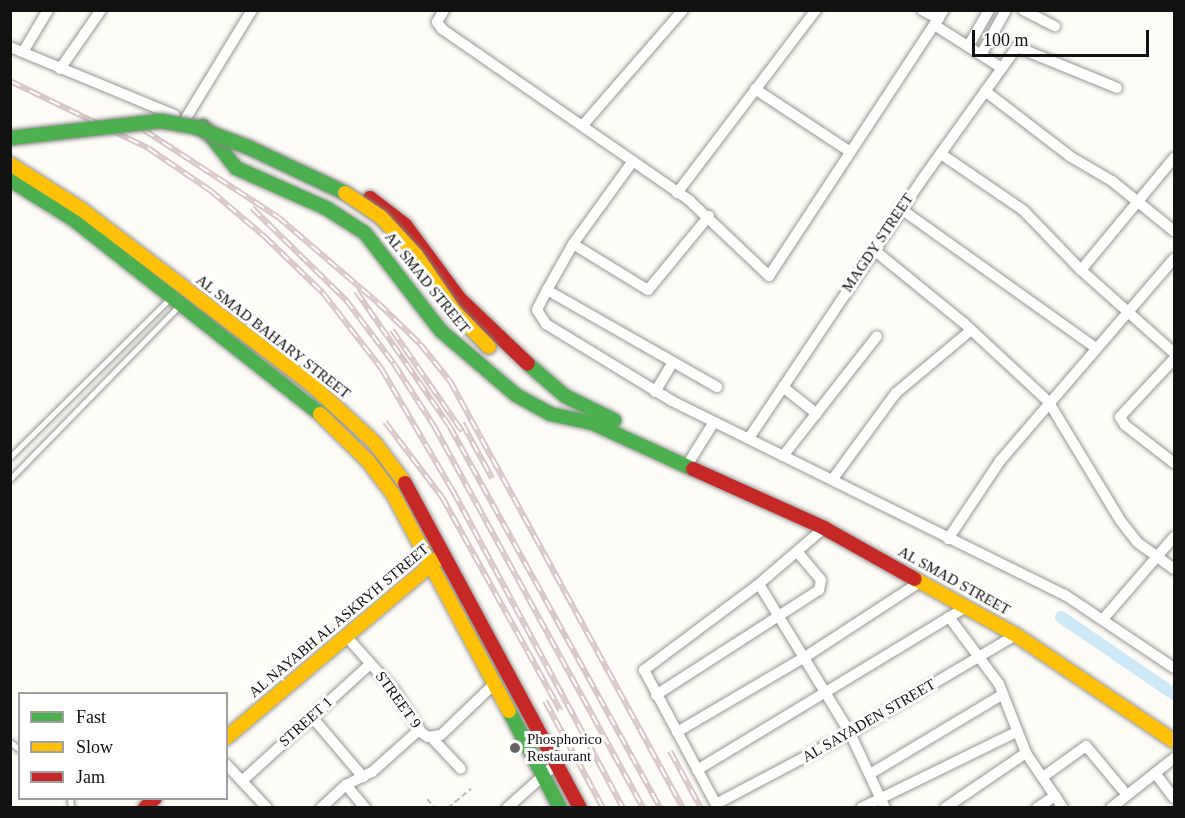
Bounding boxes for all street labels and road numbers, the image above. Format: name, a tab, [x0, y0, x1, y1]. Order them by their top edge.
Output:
street label: MAGDY STREET	[838, 190, 918, 296]
street label: AL SMAD STREET	[380, 228, 474, 338]
street label: AL SMAD BAHARY STREET	[192, 271, 354, 403]
street label: AL NAYABH AL ASKRYH STREET	[244, 540, 434, 702]
street label: AL SMAD STREET	[895, 543, 1013, 619]
street label: STREET 9	[371, 668, 425, 732]
street label: AL SAYADEN STREET	[799, 675, 939, 767]
street label: STREET 1	[275, 693, 337, 751]

